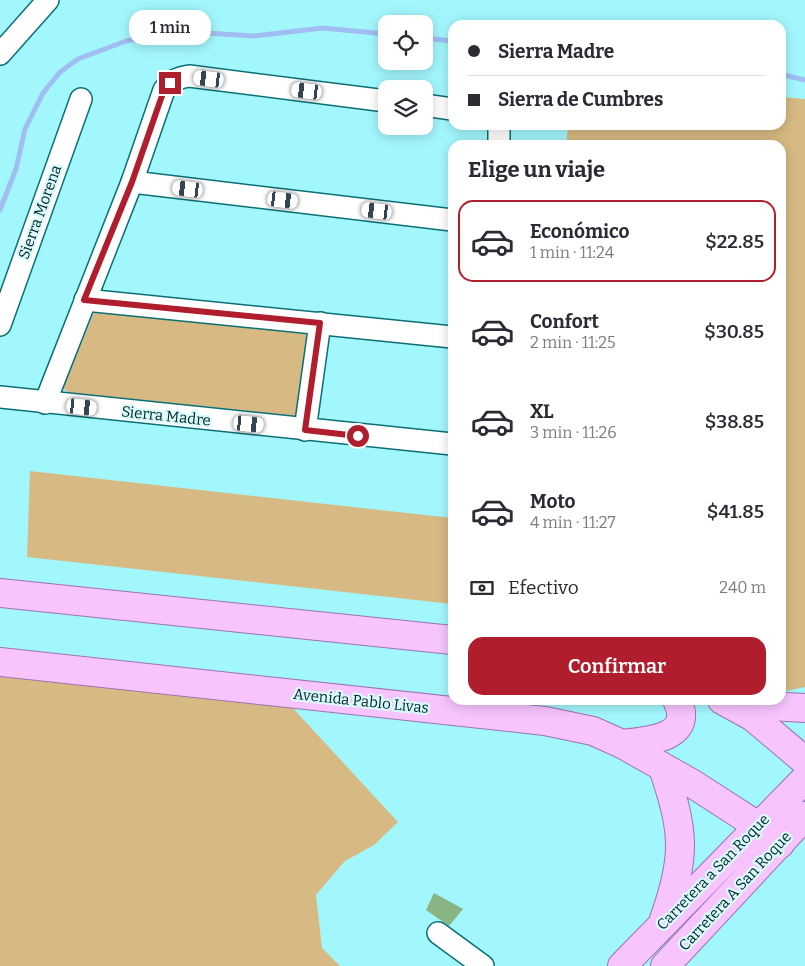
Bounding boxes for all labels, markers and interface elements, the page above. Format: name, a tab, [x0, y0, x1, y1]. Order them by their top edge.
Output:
callout: 1 min	[129, 11, 211, 46]
map controls	[378, 15, 433, 135]
button: locate	[378, 15, 433, 70]
text: 1 min	[150, 18, 190, 37]
text: Sierra Madre	[498, 40, 614, 63]
car	[193, 70, 224, 88]
route end	[159, 72, 181, 94]
button: layers	[378, 80, 433, 135]
car	[291, 82, 322, 100]
text: Sierra de Cumbres	[498, 88, 663, 111]
text: Elige un viaje	[468, 156, 605, 183]
street label: Sierra Morena	[15, 162, 65, 262]
car	[172, 180, 203, 198]
car	[267, 191, 298, 209]
car	[361, 202, 392, 220]
icon: car	[470, 219, 515, 264]
text: Económico	[530, 220, 630, 243]
text: $22.85	[705, 230, 764, 253]
text: 1 min · 11:24	[530, 243, 614, 262]
icon: car	[470, 309, 515, 354]
text: Confort	[530, 310, 599, 333]
text: $30.85	[704, 320, 764, 343]
text: 2 min · 11:25	[530, 333, 615, 352]
car	[66, 398, 97, 416]
icon: car	[470, 399, 515, 444]
text: XL	[530, 400, 554, 423]
street label: Sierra Madre	[120, 402, 212, 430]
text: $38.85	[705, 410, 764, 433]
car	[233, 415, 264, 433]
text: 3 min · 11:26	[530, 423, 617, 442]
route start	[347, 425, 369, 447]
icon: car	[470, 489, 515, 534]
text: Moto	[530, 490, 576, 513]
text: $41.85	[707, 500, 764, 523]
text: 4 min · 11:27	[530, 513, 615, 532]
icon: cash	[468, 574, 496, 602]
text: Efectivo	[508, 576, 579, 599]
text: 240 m	[719, 578, 766, 597]
button: Confirmar	[468, 637, 766, 695]
street label: Avenida Pablo Livas	[292, 685, 430, 717]
street label: Carretera a San Roque	[653, 810, 773, 934]
street label: Carretera A San Roque	[675, 828, 795, 954]

